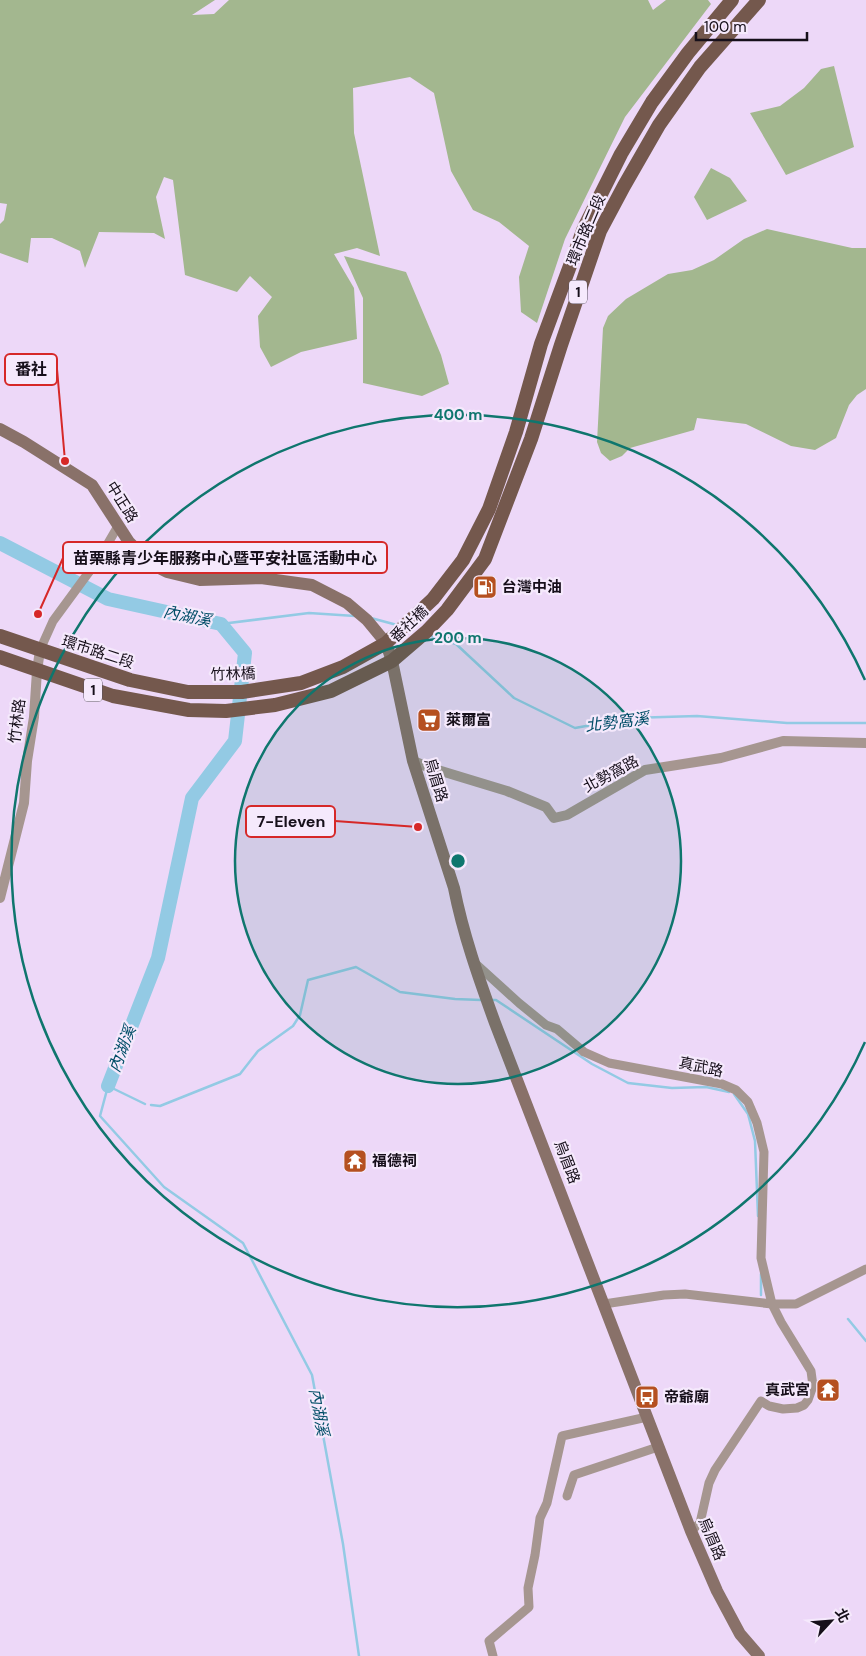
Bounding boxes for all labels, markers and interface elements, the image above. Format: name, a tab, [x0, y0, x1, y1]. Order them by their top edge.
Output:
scale bar	[696, 10, 807, 42]
text: 100 m	[704, 17, 747, 37]
street label: 環市路二段	[562, 192, 610, 268]
road number: 1	[569, 280, 587, 304]
callout: 番社	[5, 354, 57, 385]
text: 番社	[15, 359, 47, 380]
text: 400 m	[434, 405, 482, 425]
street label: 中正路	[102, 478, 142, 526]
callout: 苗栗縣青少年服務中心暨平安社區活動中心	[63, 542, 387, 573]
text: 苗栗縣青少年服務中心暨平安社區活動中心	[73, 548, 377, 569]
fuel station icon: 台灣中油	[472, 574, 498, 600]
place label: 台灣中油	[502, 577, 562, 597]
water label: 內湖溪	[161, 601, 215, 632]
street label: 番社橋	[386, 601, 432, 647]
text: 200 m	[434, 628, 482, 648]
street label: 環市路二段	[59, 631, 137, 673]
street label: 竹林橋	[210, 663, 256, 685]
road number: 1	[84, 678, 102, 702]
street label: 竹林路	[4, 697, 30, 745]
supermarket icon: 萊爾富	[416, 707, 442, 733]
water label: 北勢窩溪	[584, 707, 652, 736]
place label: 萊爾富	[446, 710, 491, 730]
street label: 北勢窩路	[580, 751, 642, 797]
street label: 烏眉路	[420, 756, 452, 804]
callout: 7-Eleven	[246, 806, 335, 837]
text: 7-Eleven	[257, 811, 325, 832]
centre of rings	[449, 852, 467, 870]
water label: 內湖溪	[104, 1021, 141, 1075]
street label: 真武路	[677, 1053, 725, 1081]
street label: 烏眉路	[550, 1137, 584, 1187]
temple icon: 福德祠	[342, 1148, 368, 1174]
place label: 福德祠	[372, 1151, 417, 1171]
temple icon: 真武宮	[815, 1377, 841, 1403]
place label: 真武宮	[765, 1380, 810, 1400]
bus stop icon: 帝爺廟	[634, 1384, 660, 1410]
water label: 內湖溪	[304, 1387, 334, 1439]
place label: 帝爺廟	[664, 1387, 709, 1407]
street label: 烏眉路	[694, 1514, 730, 1564]
north arrow	[806, 1596, 856, 1646]
text: 北	[832, 1605, 854, 1626]

